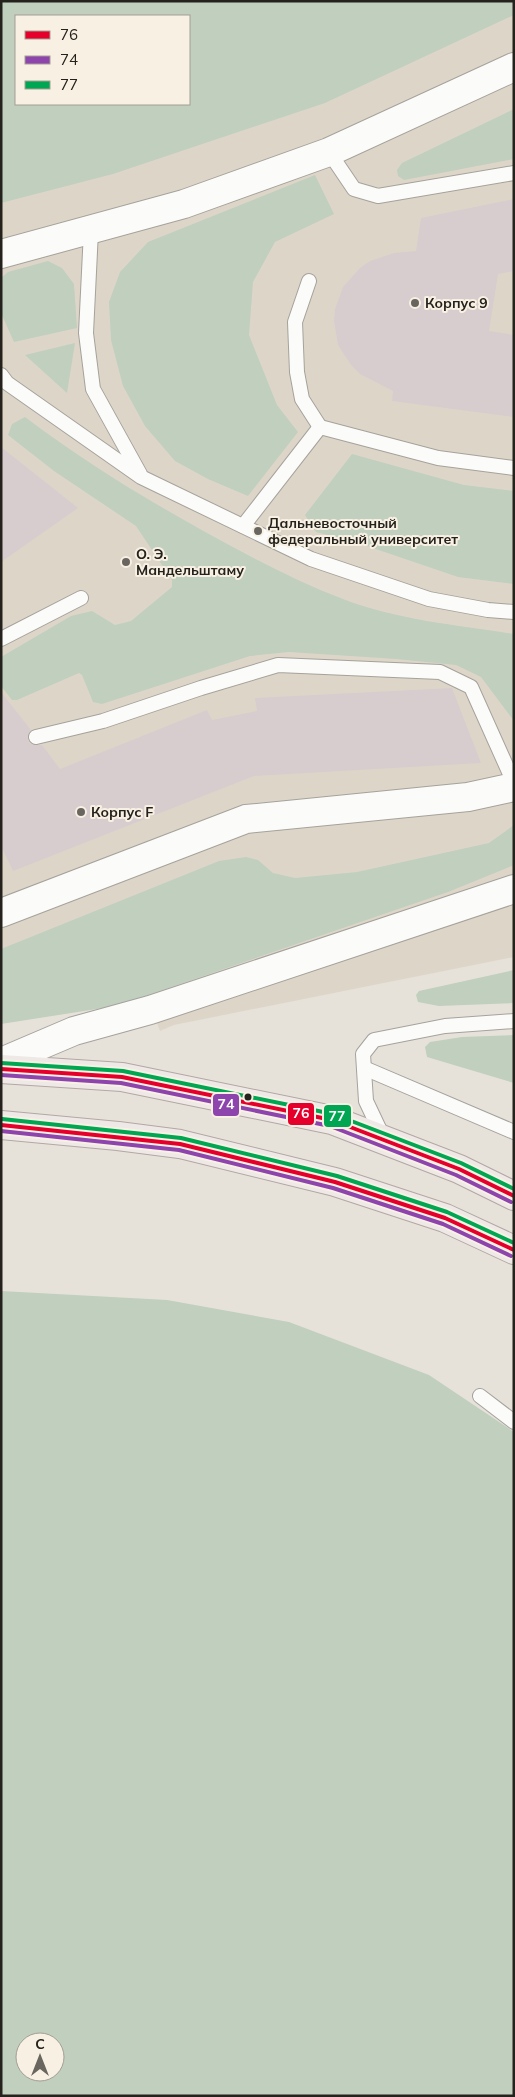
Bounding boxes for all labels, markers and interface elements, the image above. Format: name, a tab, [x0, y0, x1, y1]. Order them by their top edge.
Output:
legend	[15, 15, 190, 105]
text: 76	[60, 25, 78, 44]
text: 74	[60, 50, 78, 69]
text: 77	[60, 75, 78, 94]
place label: Корпус 9	[425, 294, 488, 312]
marker: Корпус 9	[409, 297, 421, 309]
place label: Дальневосточный федеральный университет	[268, 514, 458, 548]
marker: Дальневосточный федеральный университет	[252, 525, 264, 537]
place label: О. Э. Мандельштаму	[136, 545, 244, 579]
marker: О. Э. Мандельштаму	[120, 556, 132, 568]
place label: Корпус F	[91, 803, 153, 821]
marker: Корпус F	[75, 806, 87, 818]
unlabelled marker	[243, 1092, 253, 1102]
line badge: 74	[212, 1093, 240, 1117]
text: 74	[218, 1095, 235, 1113]
line badge: 76	[287, 1102, 315, 1126]
text: 76	[293, 1104, 309, 1122]
line badge: 77	[323, 1104, 352, 1128]
text: 77	[329, 1107, 345, 1125]
north arrow	[15, 2032, 65, 2082]
text: С	[35, 2035, 45, 2053]

